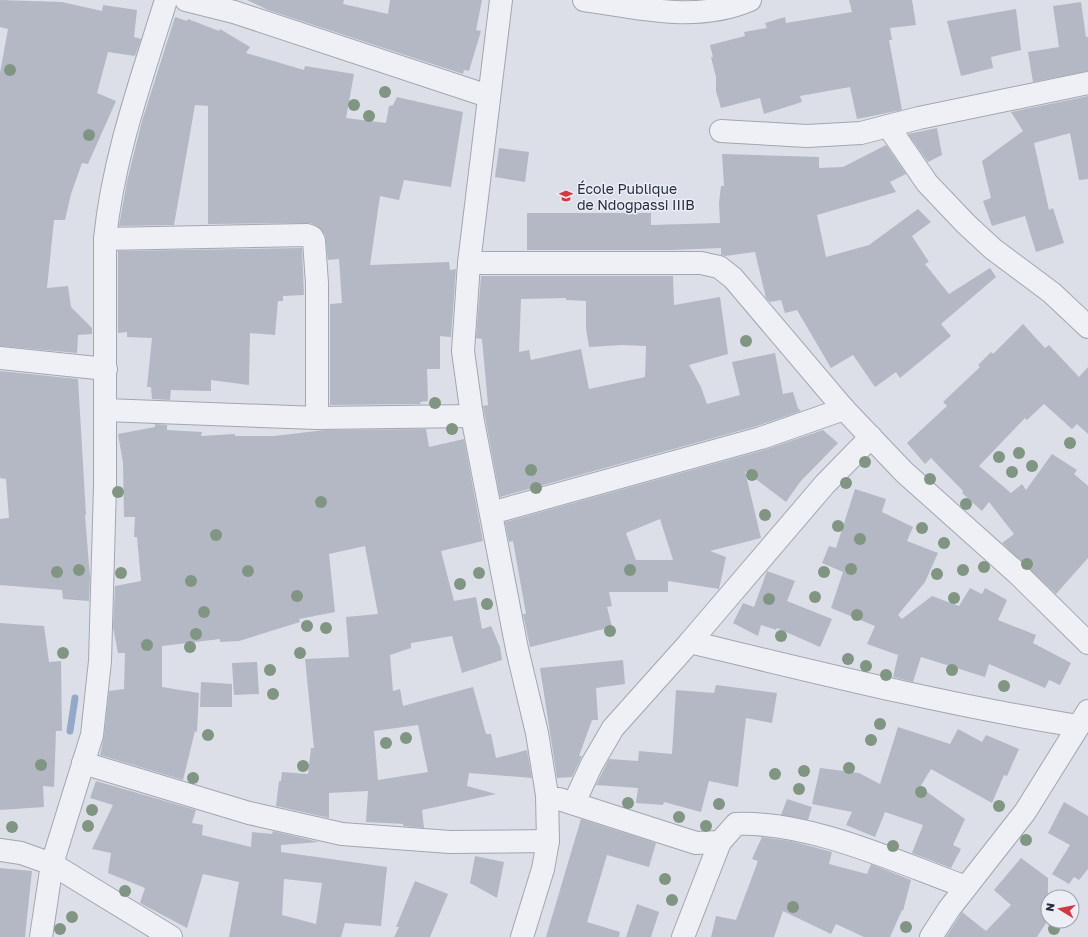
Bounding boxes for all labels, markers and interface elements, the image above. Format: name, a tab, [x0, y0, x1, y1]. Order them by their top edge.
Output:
place label: École Publique de Ndogpassi IIIB	[577, 180, 695, 213]
school or university icon: École Publique de Ndogpassi IIIB	[558, 188, 574, 204]
north arrow	[1040, 889, 1080, 929]
text: N	[1043, 902, 1057, 912]

